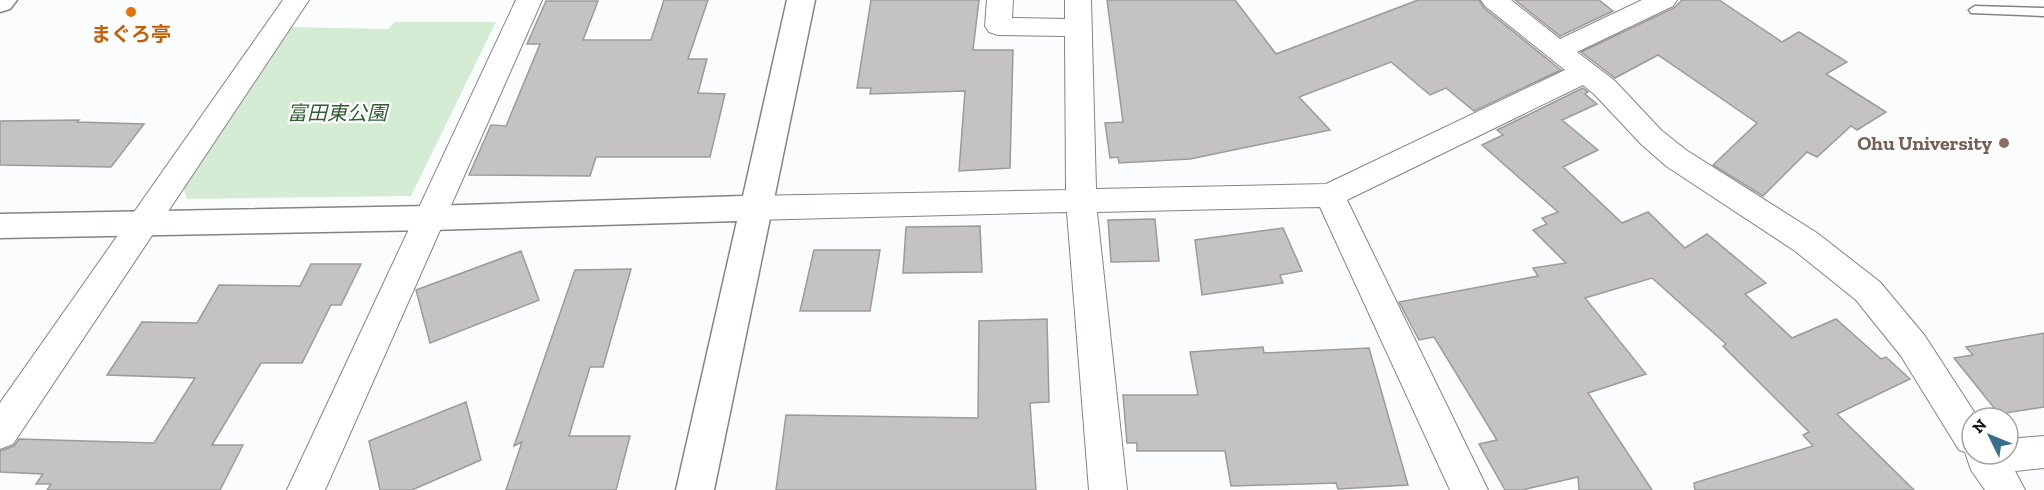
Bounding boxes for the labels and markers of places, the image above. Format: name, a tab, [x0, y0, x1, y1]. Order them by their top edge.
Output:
marker: まぐろ亭	[124, 5, 138, 19]
place label: まぐろ亭	[91, 22, 171, 46]
place label: Ohu University	[1857, 131, 1992, 155]
marker: Ohu University	[1997, 136, 2011, 150]

